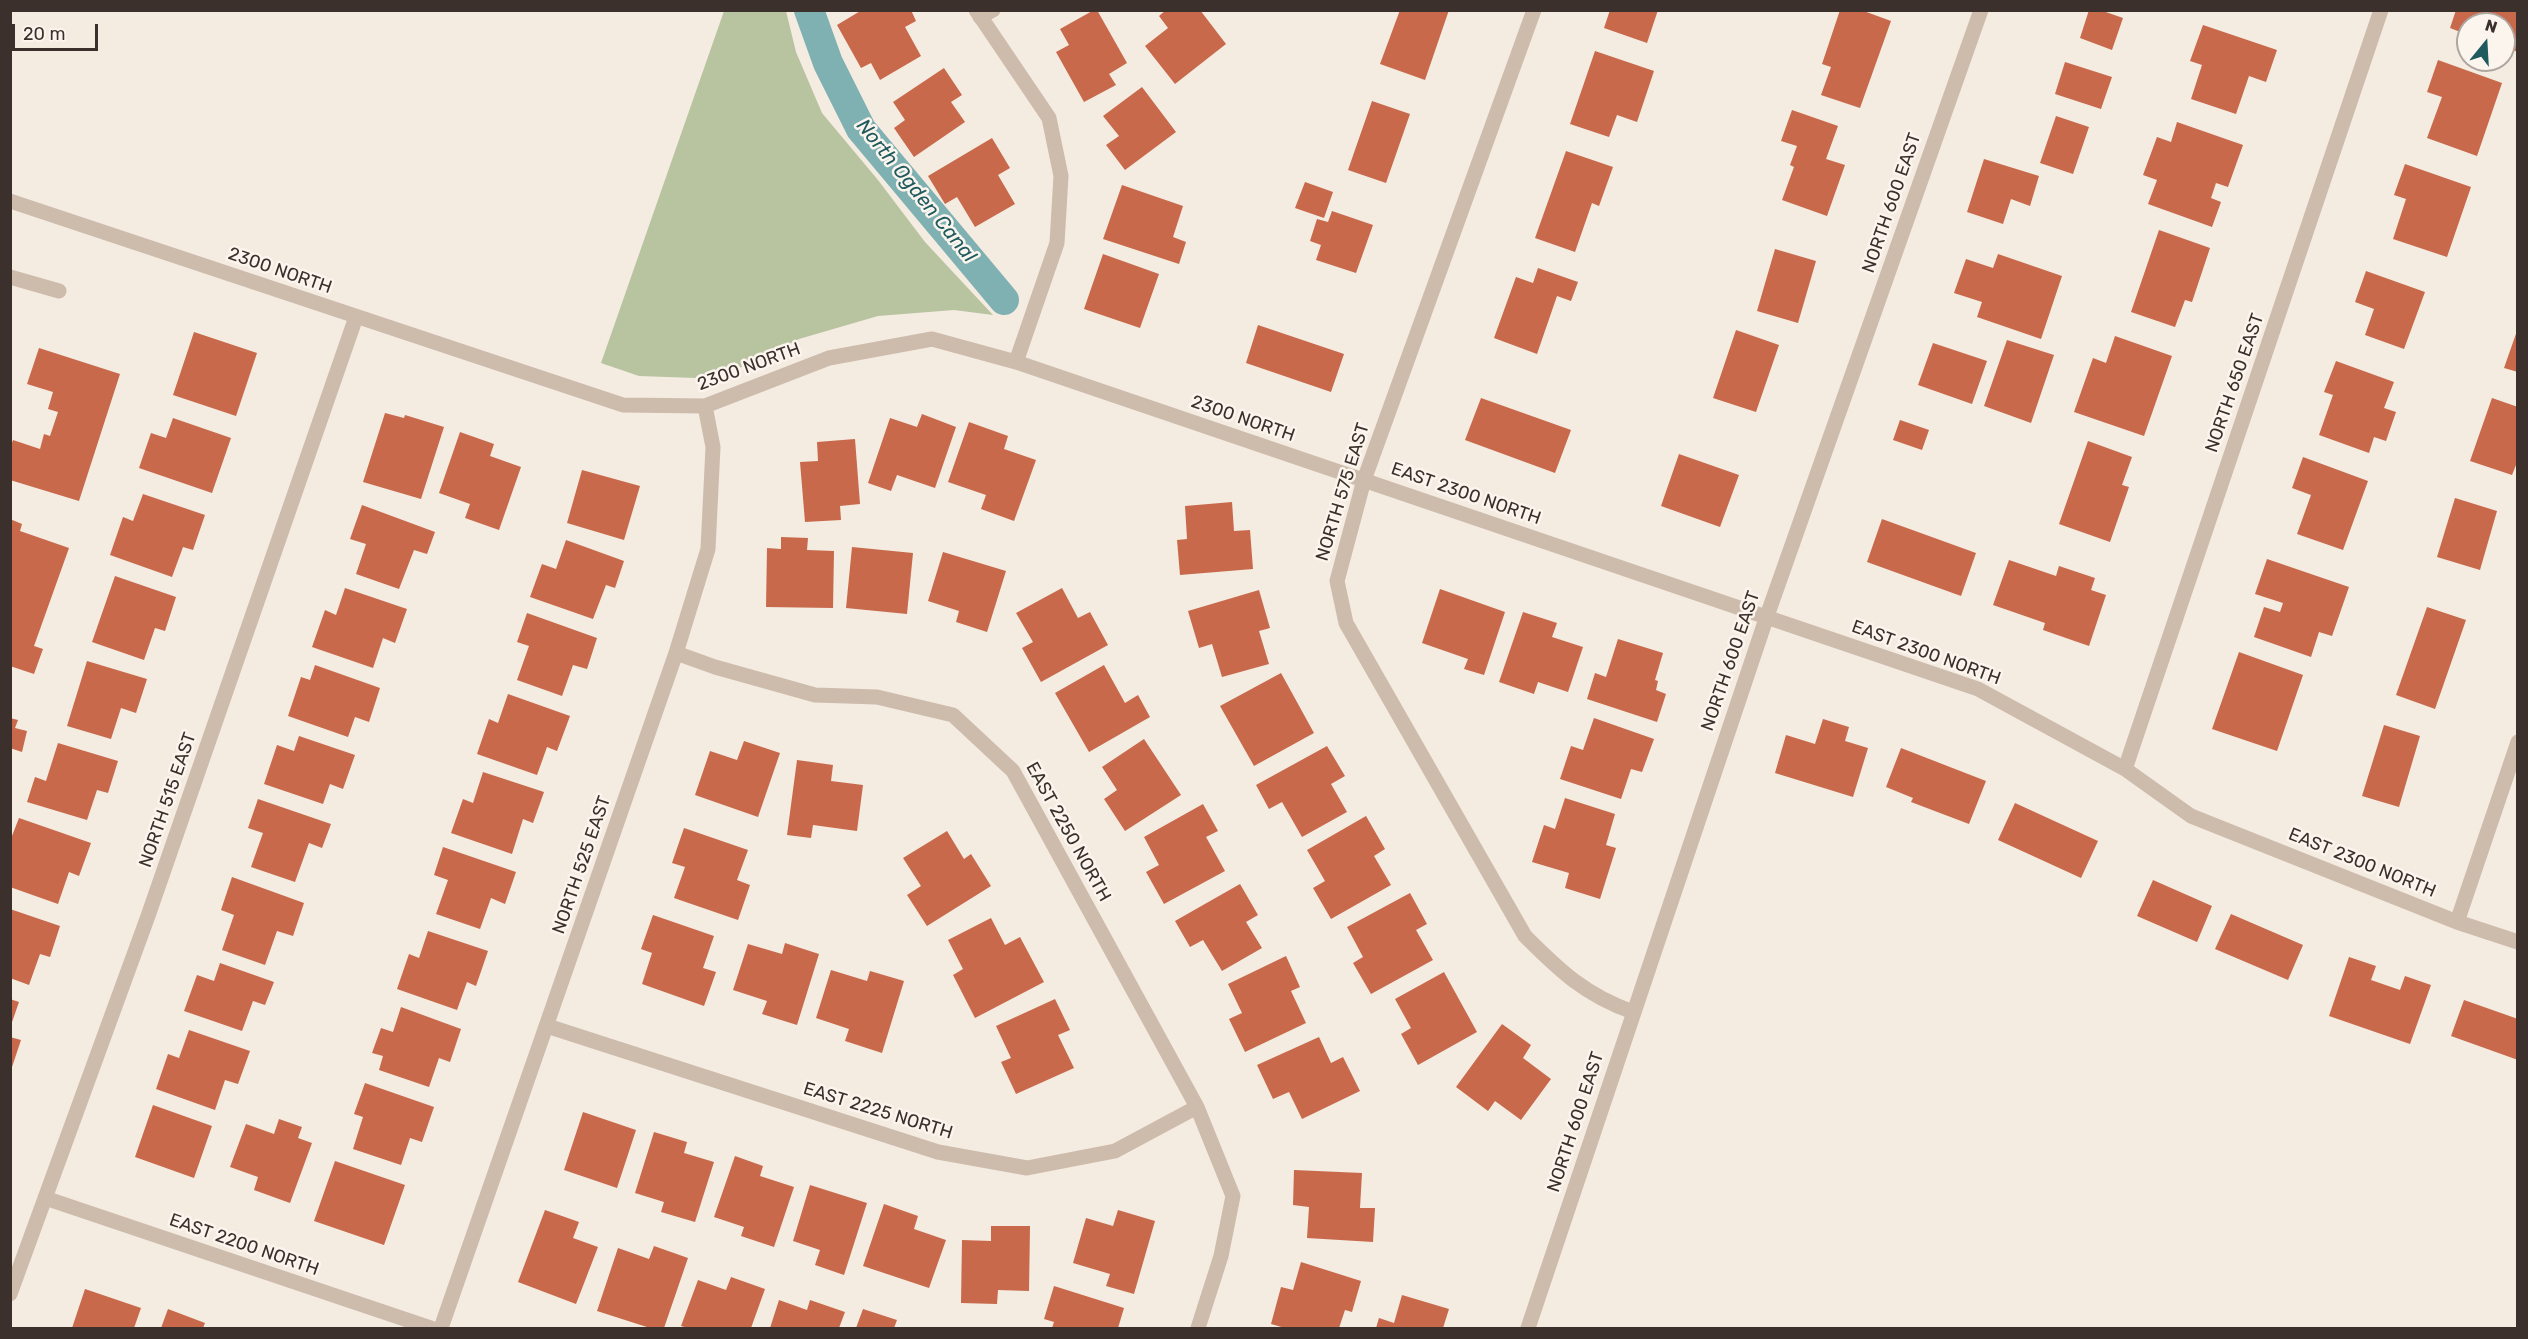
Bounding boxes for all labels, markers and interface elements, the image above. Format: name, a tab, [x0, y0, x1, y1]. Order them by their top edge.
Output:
scale bar	[15, 12, 100, 50]
north arrow	[2456, 12, 2516, 72]
text: N	[2483, 15, 2500, 37]
text: 20 m	[23, 23, 65, 45]
water label: North Ogden Canal	[851, 115, 981, 267]
street label: NORTH 600 EAST	[1858, 130, 1926, 276]
street label: 2300 NORTH	[225, 243, 335, 299]
street label: NORTH 650 EAST	[2201, 311, 2269, 455]
street label: 2300 NORTH	[694, 338, 804, 396]
street label: 2300 NORTH	[1188, 391, 1298, 447]
street label: NORTH 575 EAST	[1312, 420, 1374, 564]
street label: EAST 2300 NORTH	[1388, 458, 1544, 530]
street label: NORTH 600 EAST	[1697, 588, 1765, 734]
street label: EAST 2300 NORTH	[1849, 616, 2003, 690]
street label: NORTH 515 EAST	[135, 730, 201, 870]
street label: EAST 2250 NORTH	[1021, 759, 1115, 905]
street label: NORTH 525 EAST	[548, 793, 616, 937]
street label: EAST 2300 NORTH	[2285, 824, 2439, 902]
street label: NORTH 600 EAST	[1543, 1049, 1609, 1195]
street label: EAST 2225 NORTH	[801, 1078, 955, 1144]
street label: EAST 2200 NORTH	[166, 1209, 322, 1281]

